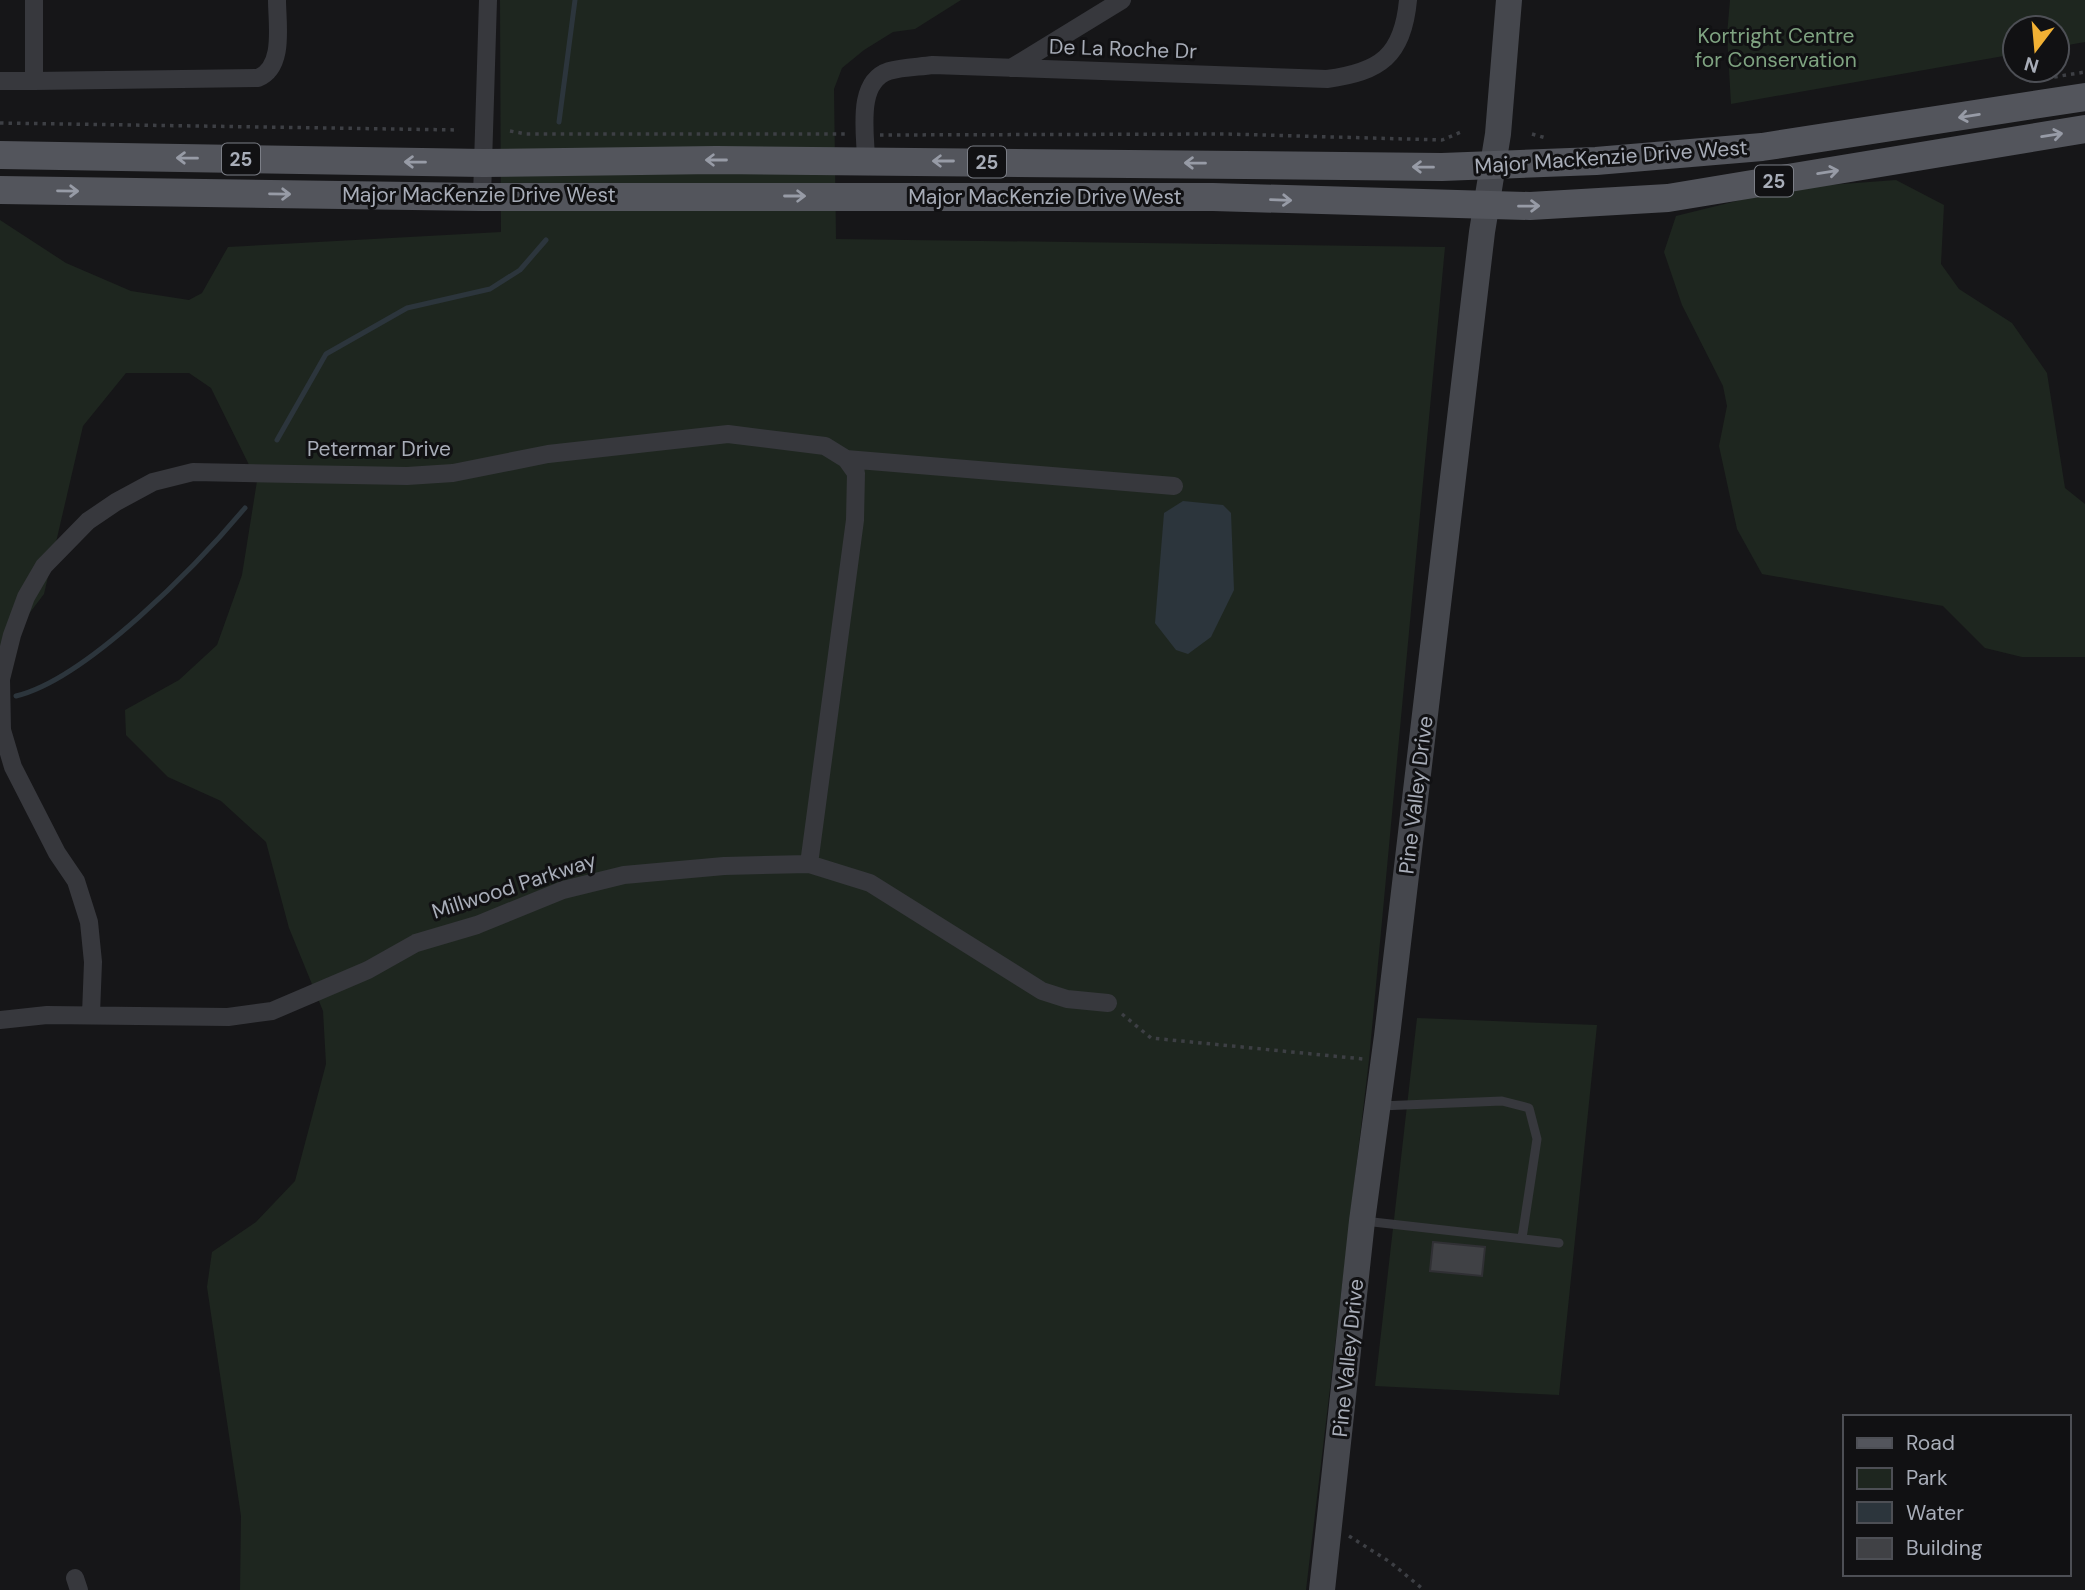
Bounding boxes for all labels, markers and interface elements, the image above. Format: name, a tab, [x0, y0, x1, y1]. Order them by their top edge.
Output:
north arrow	[2001, 14, 2071, 84]
park label: Kortright Centre for Conservation	[1695, 22, 1857, 74]
street label: De La Roche Dr	[1048, 32, 1198, 66]
text: N	[2021, 51, 2042, 79]
one-way arrow	[1958, 110, 1981, 123]
one-way arrow	[2040, 128, 2063, 141]
street label: Major MacKenzie Drive West	[1474, 133, 1748, 181]
road number: 25	[222, 144, 260, 174]
road number: 25	[968, 146, 1006, 178]
one-way arrow	[176, 151, 199, 165]
one-way arrow	[704, 153, 727, 167]
one-way arrow	[932, 154, 955, 168]
one-way arrow	[403, 155, 426, 168]
one-way arrow	[1184, 157, 1207, 170]
one-way arrow	[1411, 160, 1434, 173]
one-way arrow	[1816, 165, 1839, 178]
road number: 25	[1755, 166, 1793, 196]
street label: Major MacKenzie Drive West	[342, 181, 616, 209]
street label: Major MacKenzie Drive West	[908, 183, 1182, 211]
one-way arrow	[56, 185, 79, 198]
one-way arrow	[268, 187, 291, 201]
one-way arrow	[783, 189, 806, 203]
one-way arrow	[1269, 193, 1292, 206]
one-way arrow	[1517, 199, 1540, 212]
street label: Petermar Drive	[307, 435, 451, 463]
street label: Pine Valley Drive	[1392, 714, 1440, 876]
street label: Millwood Parkway	[428, 846, 600, 926]
street label: Pine Valley Drive	[1326, 1277, 1370, 1439]
legend	[1843, 1415, 2071, 1576]
text: Road	[1906, 1429, 1955, 1457]
text: Park	[1906, 1464, 1948, 1492]
text: Water	[1906, 1499, 1964, 1527]
text: Building	[1906, 1534, 1983, 1562]

